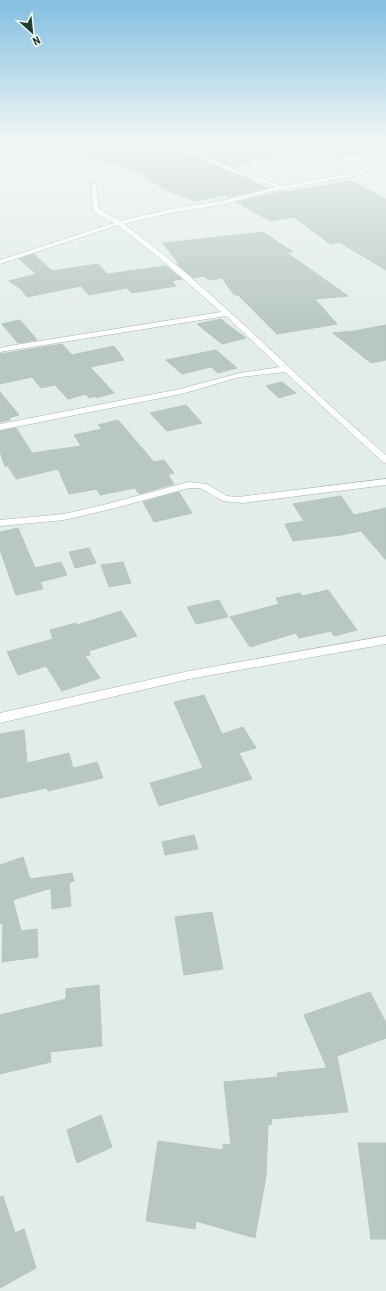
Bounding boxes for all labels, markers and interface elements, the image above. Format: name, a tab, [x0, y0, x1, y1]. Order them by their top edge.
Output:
north arrow	[12, 12, 52, 52]
text: N	[30, 33, 42, 48]

